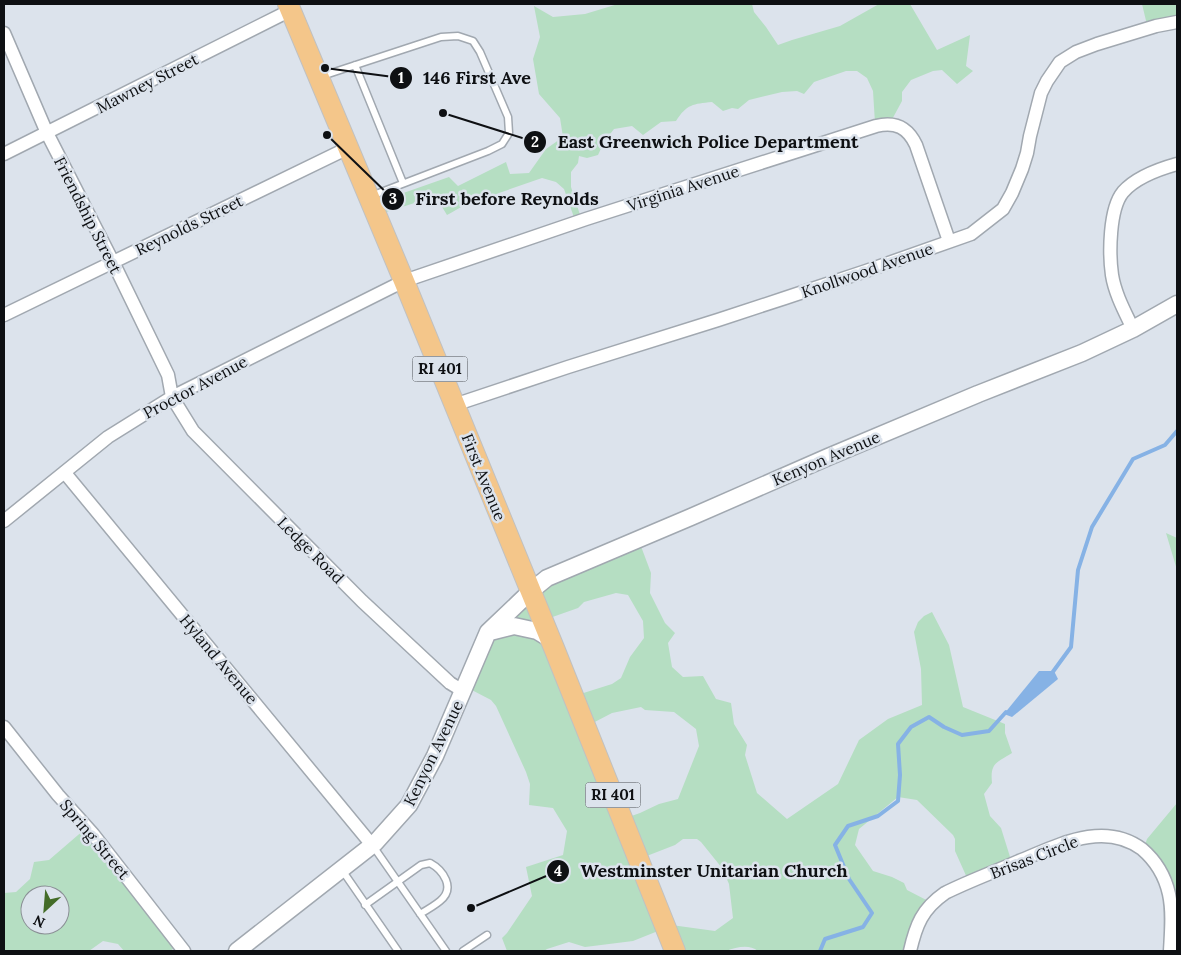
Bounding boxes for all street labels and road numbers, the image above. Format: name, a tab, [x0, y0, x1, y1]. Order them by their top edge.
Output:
street label: Mawney Street	[93, 48, 202, 117]
street label: Friendship Street	[50, 153, 126, 278]
street label: Virginia Avenue	[624, 160, 742, 216]
street label: Reynolds Street	[132, 190, 247, 260]
street label: Knollwood Avenue	[798, 238, 936, 302]
street label: Proctor Avenue	[139, 351, 251, 423]
road number: RI 401	[412, 356, 468, 382]
street label: Kenyon Avenue	[769, 426, 883, 490]
street label: First Avenue	[457, 430, 511, 524]
street label: Ledge Road	[273, 512, 349, 588]
street label: Hyland Avenue	[176, 610, 263, 708]
street label: Kenyon Avenue	[399, 697, 467, 809]
road number: RI 401	[586, 782, 640, 808]
street label: Spring Street	[56, 795, 135, 884]
street label: Brisas Circle	[987, 831, 1081, 883]

